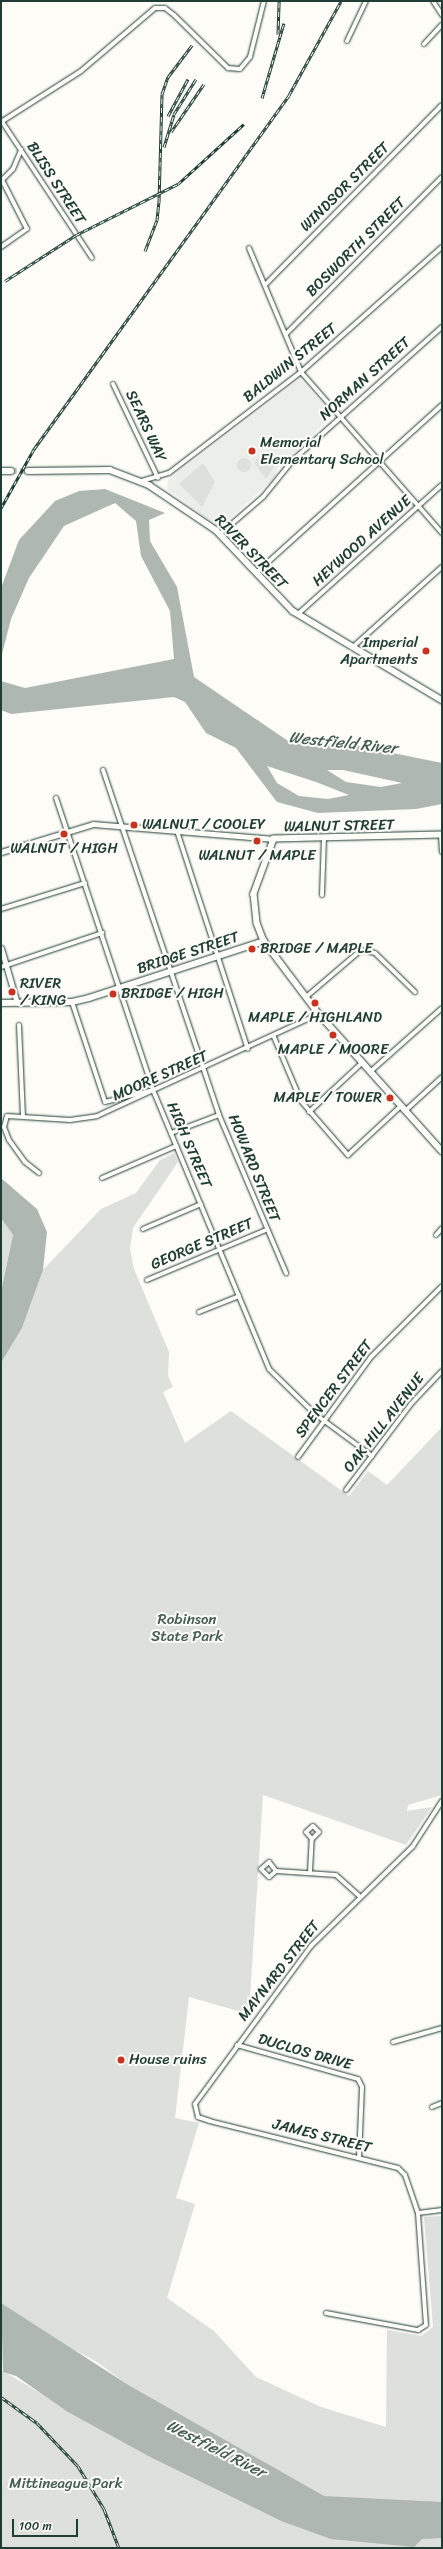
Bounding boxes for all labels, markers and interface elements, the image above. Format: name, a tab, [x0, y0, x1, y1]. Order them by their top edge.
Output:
street label: BLISS STREET	[23, 138, 89, 228]
street label: WINDSOR STREET	[296, 138, 394, 236]
street label: BOSWORTH STREET	[303, 194, 409, 300]
street label: BALDWIN STREET	[239, 319, 341, 407]
street label: NORMAN STREET	[316, 333, 414, 425]
street label: SEARS WAY	[122, 387, 170, 465]
place label: Memorial Elementary School	[260, 433, 384, 468]
marker: Memorial Elementary School	[247, 446, 257, 456]
street label: HEYWOOD AVENUE	[309, 492, 415, 590]
street label: RIVER STREET	[211, 511, 291, 593]
place label: Imperial Apartments	[340, 633, 418, 668]
marker: Imperial Apartments	[421, 646, 431, 656]
water label: Westfield River	[288, 728, 398, 758]
place label: WALNUT / COOLEY	[142, 816, 265, 834]
street label: WALNUT STREET	[283, 816, 395, 836]
marker: WALNUT / COOLEY	[129, 820, 139, 830]
marker: WALNUT / HIGH	[59, 829, 69, 839]
marker: WALNUT / MAPLE	[252, 836, 262, 846]
place label: WALNUT / HIGH	[10, 840, 118, 858]
place label: WALNUT / MAPLE	[198, 847, 316, 865]
street label: BRIDGE STREET	[135, 928, 241, 978]
place label: BRIDGE / MAPLE	[260, 940, 373, 958]
marker: BRIDGE / MAPLE	[247, 944, 257, 954]
place label: RIVER / KING	[20, 974, 66, 1009]
place label: BRIDGE / HIGH	[121, 985, 224, 1003]
marker: RIVER / KING	[7, 987, 17, 997]
marker: BRIDGE / HIGH	[108, 989, 118, 999]
marker: MAPLE / HIGHLAND	[310, 998, 320, 1008]
place label: MAPLE / HIGHLAND	[248, 1009, 382, 1027]
marker: MAPLE / MOORE	[328, 1030, 338, 1040]
place label: MAPLE / MOORE	[278, 1041, 388, 1059]
street label: MOORE STREET	[109, 1047, 211, 1105]
place label: MAPLE / TOWER	[274, 1089, 382, 1107]
marker: MAPLE / TOWER	[385, 1093, 395, 1103]
street label: HIGH STREET	[163, 1099, 215, 1191]
street label: HOWARD STREET	[224, 1111, 284, 1225]
street label: GEORGE STREET	[148, 1214, 256, 1274]
street label: SPENCER STREET	[291, 1336, 377, 1442]
street label: OAK HILL AVENUE	[339, 1369, 429, 1477]
park label: Robinson State Park	[151, 1610, 223, 1645]
street label: MAYNARD STREET	[234, 1917, 324, 2025]
street label: DUCLOS DRIVE	[255, 2030, 355, 2074]
place label: House ruins	[129, 2051, 206, 2069]
marker: House ruins	[116, 2055, 126, 2065]
street label: JAMES STREET	[271, 2115, 373, 2157]
water label: Westfield River	[163, 2416, 269, 2482]
park label: Mittineague Park	[9, 2475, 123, 2493]
scale bar	[14, 2511, 80, 2537]
text: 100 m	[19, 2515, 52, 2537]

